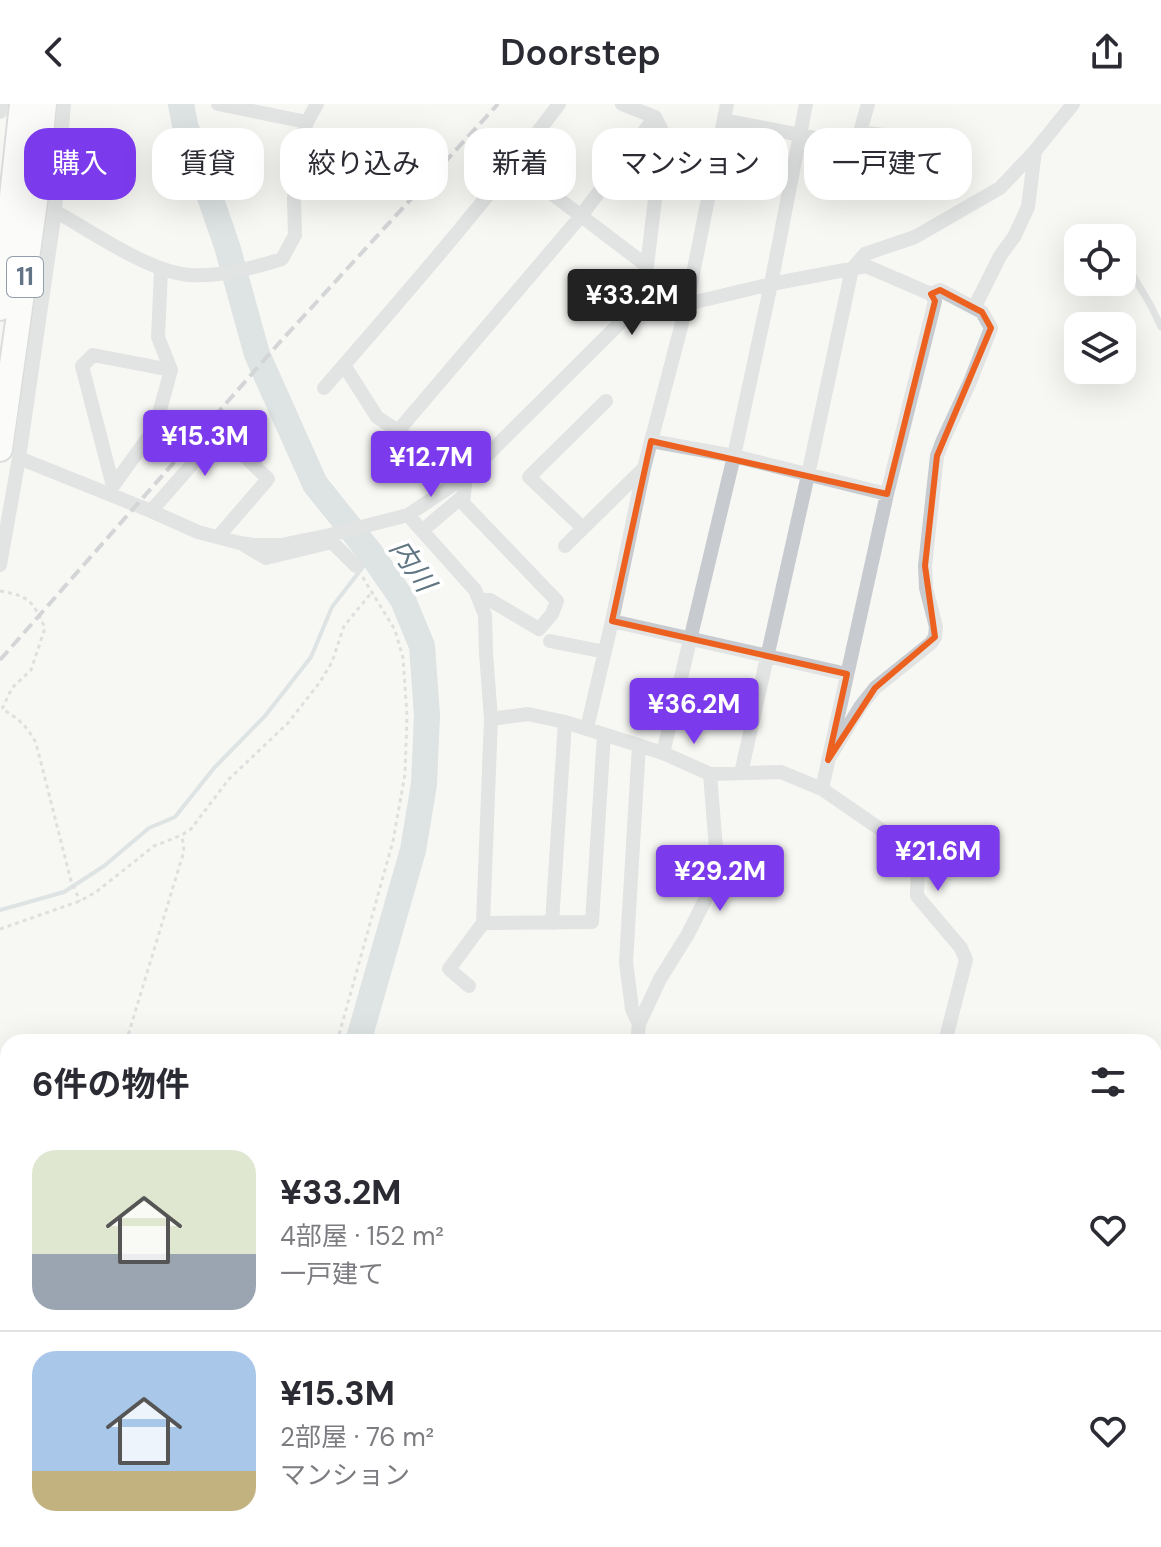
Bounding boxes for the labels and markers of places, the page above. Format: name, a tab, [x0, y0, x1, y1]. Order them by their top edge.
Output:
pin: ¥33.2M	[567, 269, 697, 337]
pin: ¥15.3M	[140, 410, 270, 478]
pin: ¥12.7M	[366, 431, 496, 499]
pin: ¥36.2M	[629, 678, 759, 746]
pin: ¥21.6M	[873, 825, 1003, 893]
pin: ¥29.2M	[655, 845, 785, 913]

